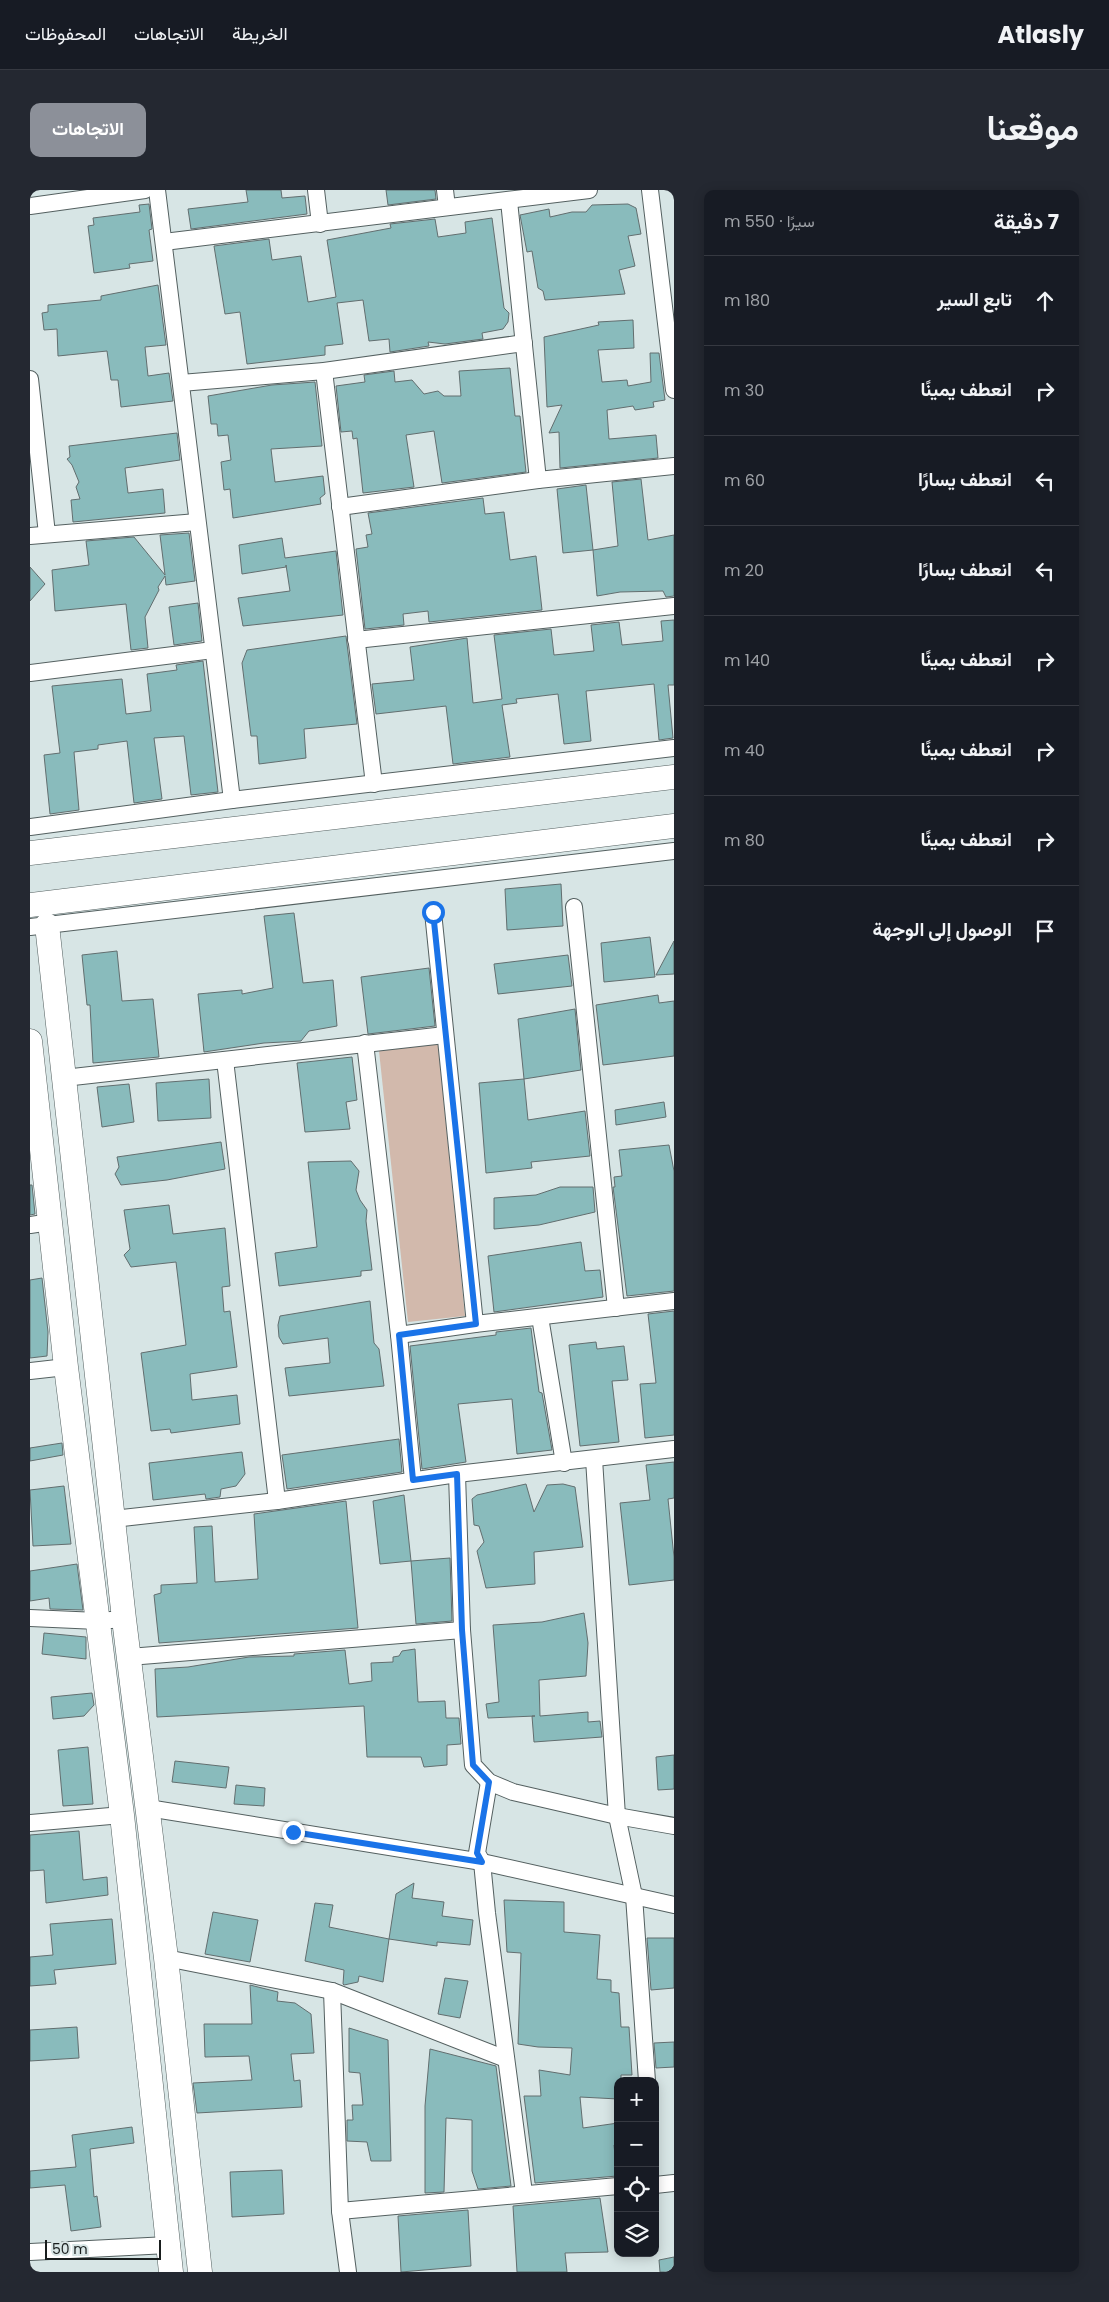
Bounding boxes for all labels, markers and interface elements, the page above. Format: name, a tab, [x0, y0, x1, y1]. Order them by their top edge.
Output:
text: Atlasly	[998, 18, 1084, 51]
text: المحفوظات	[25, 21, 106, 46]
text: الاتجاهات	[134, 21, 204, 46]
text: الخريطة	[232, 21, 288, 46]
button: الاتجاهات	[30, 103, 146, 157]
text: موقعنا	[986, 103, 1079, 152]
text: 7 دقيقة	[994, 207, 1059, 236]
text: سيرًا · 550 m	[724, 210, 815, 233]
text: تابع السير	[937, 286, 1012, 313]
icon: ahead	[1031, 287, 1059, 315]
text: 180 m	[724, 289, 770, 312]
text: انعطف يمينًا	[920, 376, 1012, 403]
icon: right	[1031, 377, 1059, 405]
text: 30 m	[724, 379, 764, 402]
text: انعطف يسارًا	[918, 466, 1012, 493]
icon: left	[1031, 467, 1059, 495]
text: 60 m	[724, 469, 765, 492]
text: انعطف يسارًا	[918, 556, 1012, 583]
icon: left	[1031, 557, 1059, 585]
text: 20 m	[724, 559, 764, 582]
text: انعطف يمينًا	[920, 646, 1012, 673]
icon: right	[1031, 647, 1059, 675]
text: 140 m	[724, 649, 770, 672]
text: انعطف يمينًا	[920, 736, 1012, 763]
icon: right	[1031, 737, 1059, 765]
text: 40 m	[724, 739, 765, 762]
text: انعطف يمينًا	[920, 826, 1012, 853]
icon: right	[1031, 827, 1059, 855]
text: 80 m	[724, 829, 765, 852]
route start	[422, 901, 445, 924]
text: الوصول إلى الوجهة	[873, 916, 1012, 943]
icon: arrive	[1031, 917, 1059, 945]
route end	[282, 1821, 305, 1844]
map controls	[614, 2077, 659, 2257]
button: +	[614, 2077, 659, 2122]
button: −	[614, 2122, 659, 2167]
button: locate	[614, 2167, 659, 2212]
button: layers	[614, 2212, 659, 2257]
scale bar	[45, 2237, 161, 2260]
text: 50 m	[52, 2239, 88, 2259]

